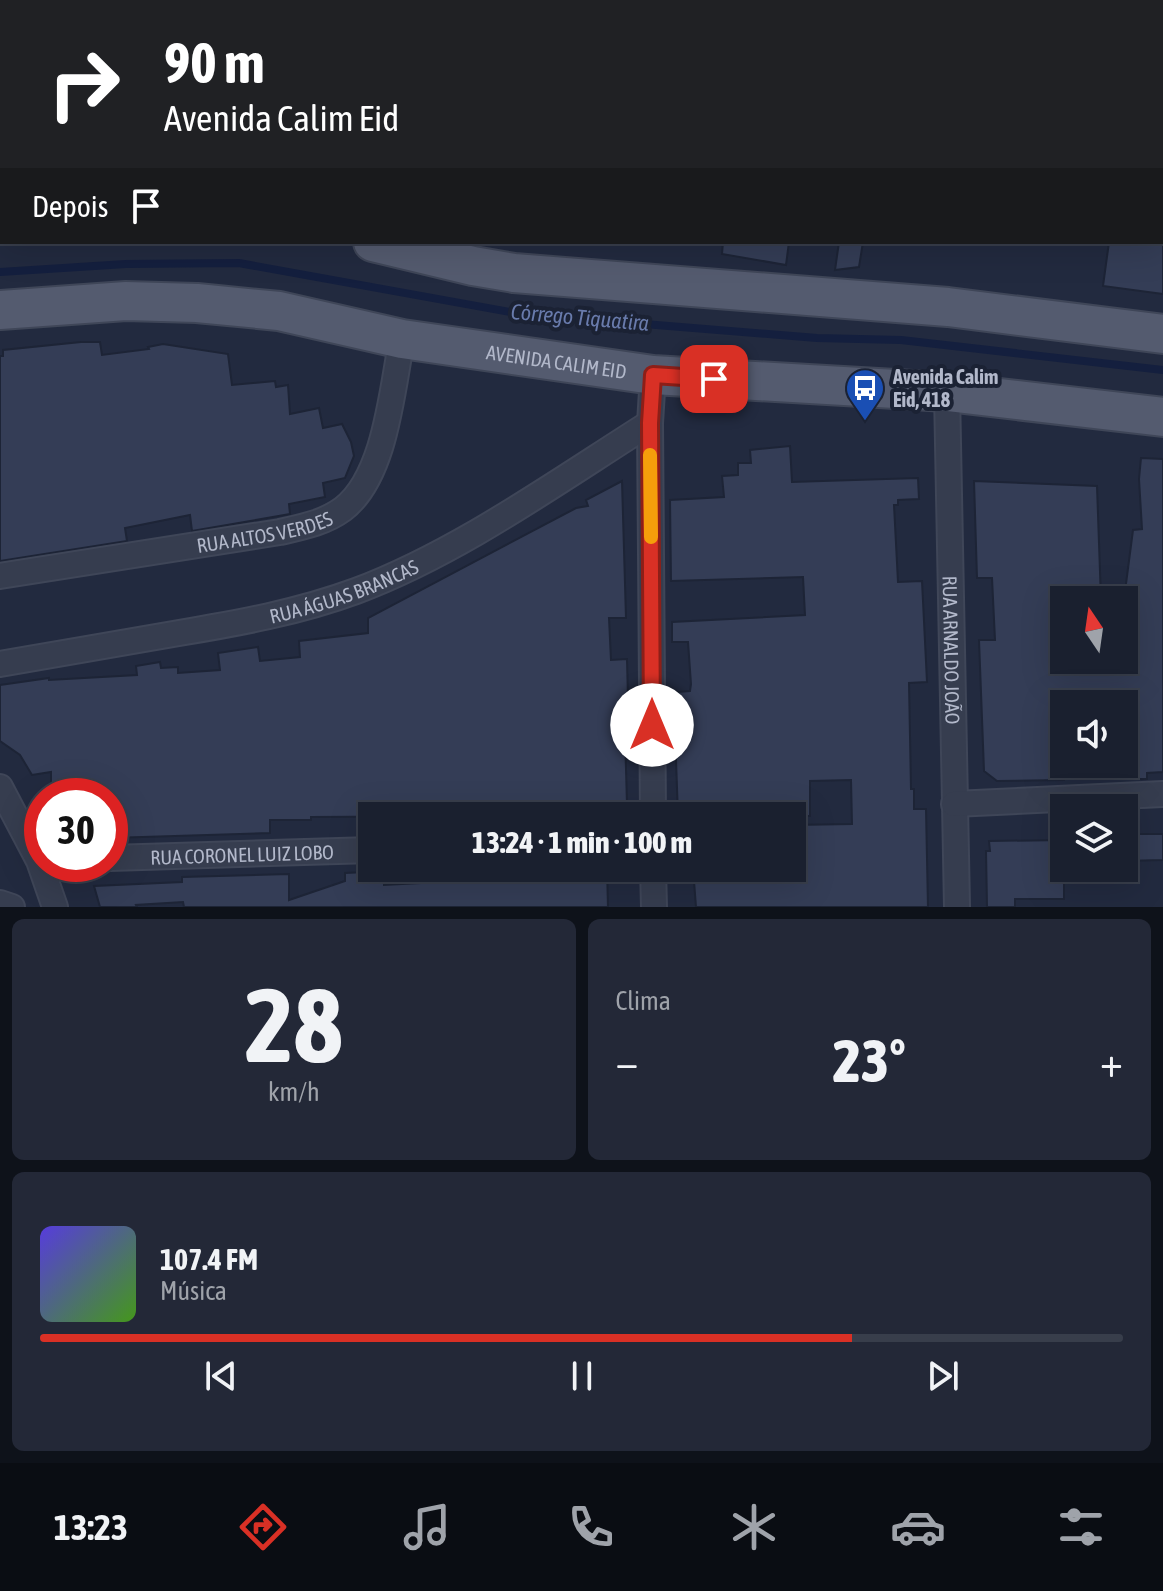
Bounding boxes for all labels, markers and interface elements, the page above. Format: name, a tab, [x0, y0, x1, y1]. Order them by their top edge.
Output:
text: 90 m	[164, 31, 265, 95]
icon: right	[32, 32, 136, 136]
text: Avenida Calim Eid	[164, 97, 399, 139]
icon: arrive	[124, 184, 168, 228]
text: Depois	[32, 189, 108, 223]
water label: Córrego Tiquatira	[510, 298, 650, 336]
street label: AVENIDA CALIM EID	[485, 340, 628, 383]
pin	[680, 345, 748, 413]
icon: arrive	[692, 357, 736, 401]
place label: Avenida Calim Eid, 418	[892, 365, 998, 411]
bus stop icon: Avenida Calim Eid, 418	[844, 367, 886, 422]
street label: RUA ALTOS VERDES	[195, 506, 336, 556]
street label: RUA ÁGUAS BRANCAS	[267, 554, 422, 627]
street label: RUA ARNALDO JOÃO	[939, 575, 965, 725]
north arrow	[1050, 586, 1138, 674]
map controls	[1050, 586, 1138, 882]
position arrow	[610, 683, 694, 767]
button: sound	[1050, 690, 1138, 778]
speed limit sign: 30	[24, 778, 128, 882]
button: layers	[1050, 794, 1138, 882]
text: 13:24 · 1 min · 100 m	[472, 825, 692, 859]
street label: RUA CORONEL LUIZ LOBO	[150, 840, 334, 868]
text: 28	[245, 965, 343, 1084]
text: Clima	[616, 986, 671, 1016]
text: 23°	[833, 1026, 906, 1095]
text: −	[616, 1036, 638, 1086]
text: +	[1100, 1036, 1123, 1086]
text: km/h	[268, 1077, 320, 1107]
text: 107.4 FM	[160, 1242, 258, 1276]
text: Música	[160, 1276, 227, 1306]
icon: previous	[199, 1354, 243, 1398]
icon: pause	[560, 1354, 604, 1398]
icon: next	[921, 1354, 965, 1398]
icon: directions	[235, 1499, 291, 1555]
icon: music	[399, 1499, 455, 1555]
icon: phone	[563, 1499, 619, 1555]
icon: climate	[726, 1499, 782, 1555]
icon: car	[890, 1499, 946, 1555]
icon: filters	[1053, 1499, 1109, 1555]
text: 13:23	[54, 1506, 128, 1548]

